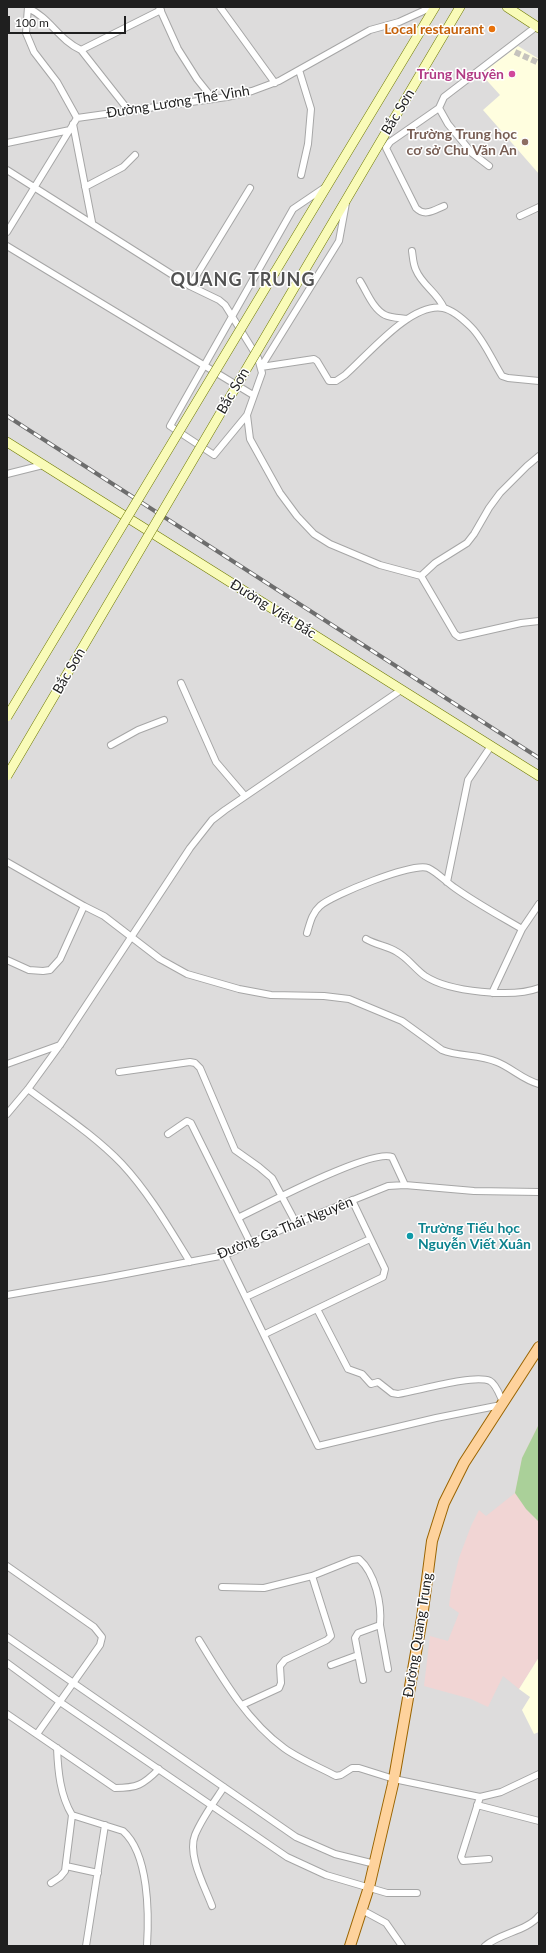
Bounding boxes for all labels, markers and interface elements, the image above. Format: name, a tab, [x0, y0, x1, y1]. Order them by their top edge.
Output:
scale bar	[10, 8, 128, 34]
text: 100 m	[15, 15, 49, 30]
place label: Local restaurant	[384, 21, 484, 37]
marker: Local restaurant	[487, 24, 497, 34]
place label: Trùng Nguyên	[417, 66, 504, 82]
marker: Trùng Nguyên	[507, 69, 517, 79]
street label: Đường Lương Thế Vinh	[105, 82, 251, 122]
street label: Bắc Sơn	[378, 86, 418, 138]
place label: Trường Trung học cơ sở Chu Văn An	[407, 126, 517, 158]
marker: Trường Trung học cơ sở Chu Văn An	[520, 137, 530, 147]
district label: QUANG TRUNG	[171, 269, 315, 291]
street label: Bắc Sơn	[213, 365, 253, 417]
street label: Đường Việt Bắc	[227, 576, 319, 642]
street label: Bắc Sơn	[49, 645, 89, 697]
street label: Đường Ga Thái Nguyên	[215, 1193, 355, 1263]
place label: Trường Tiểu học Nguyễn Viết Xuân	[418, 1220, 531, 1252]
marker: Trường Tiểu học Nguyễn Viết Xuân	[405, 1231, 415, 1241]
street label: Đường Quang Trung	[400, 1571, 436, 1699]

